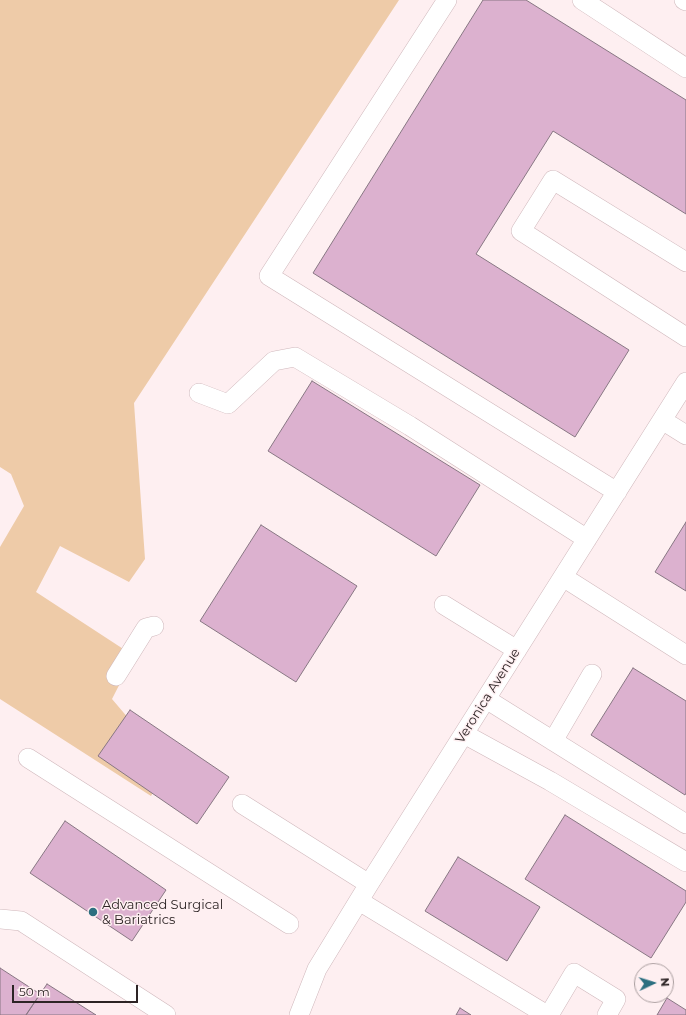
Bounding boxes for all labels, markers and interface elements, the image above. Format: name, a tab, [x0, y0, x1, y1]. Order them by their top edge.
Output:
street label: Veronica Avenue	[452, 646, 524, 746]
place label: Advanced Surgical & Bariatrics	[102, 897, 223, 928]
marker: Advanced Surgical & Bariatrics	[87, 906, 99, 918]
north arrow	[634, 963, 674, 1003]
scale bar	[14, 977, 140, 1003]
text: N	[658, 977, 672, 987]
text: 50 m	[19, 984, 50, 999]

